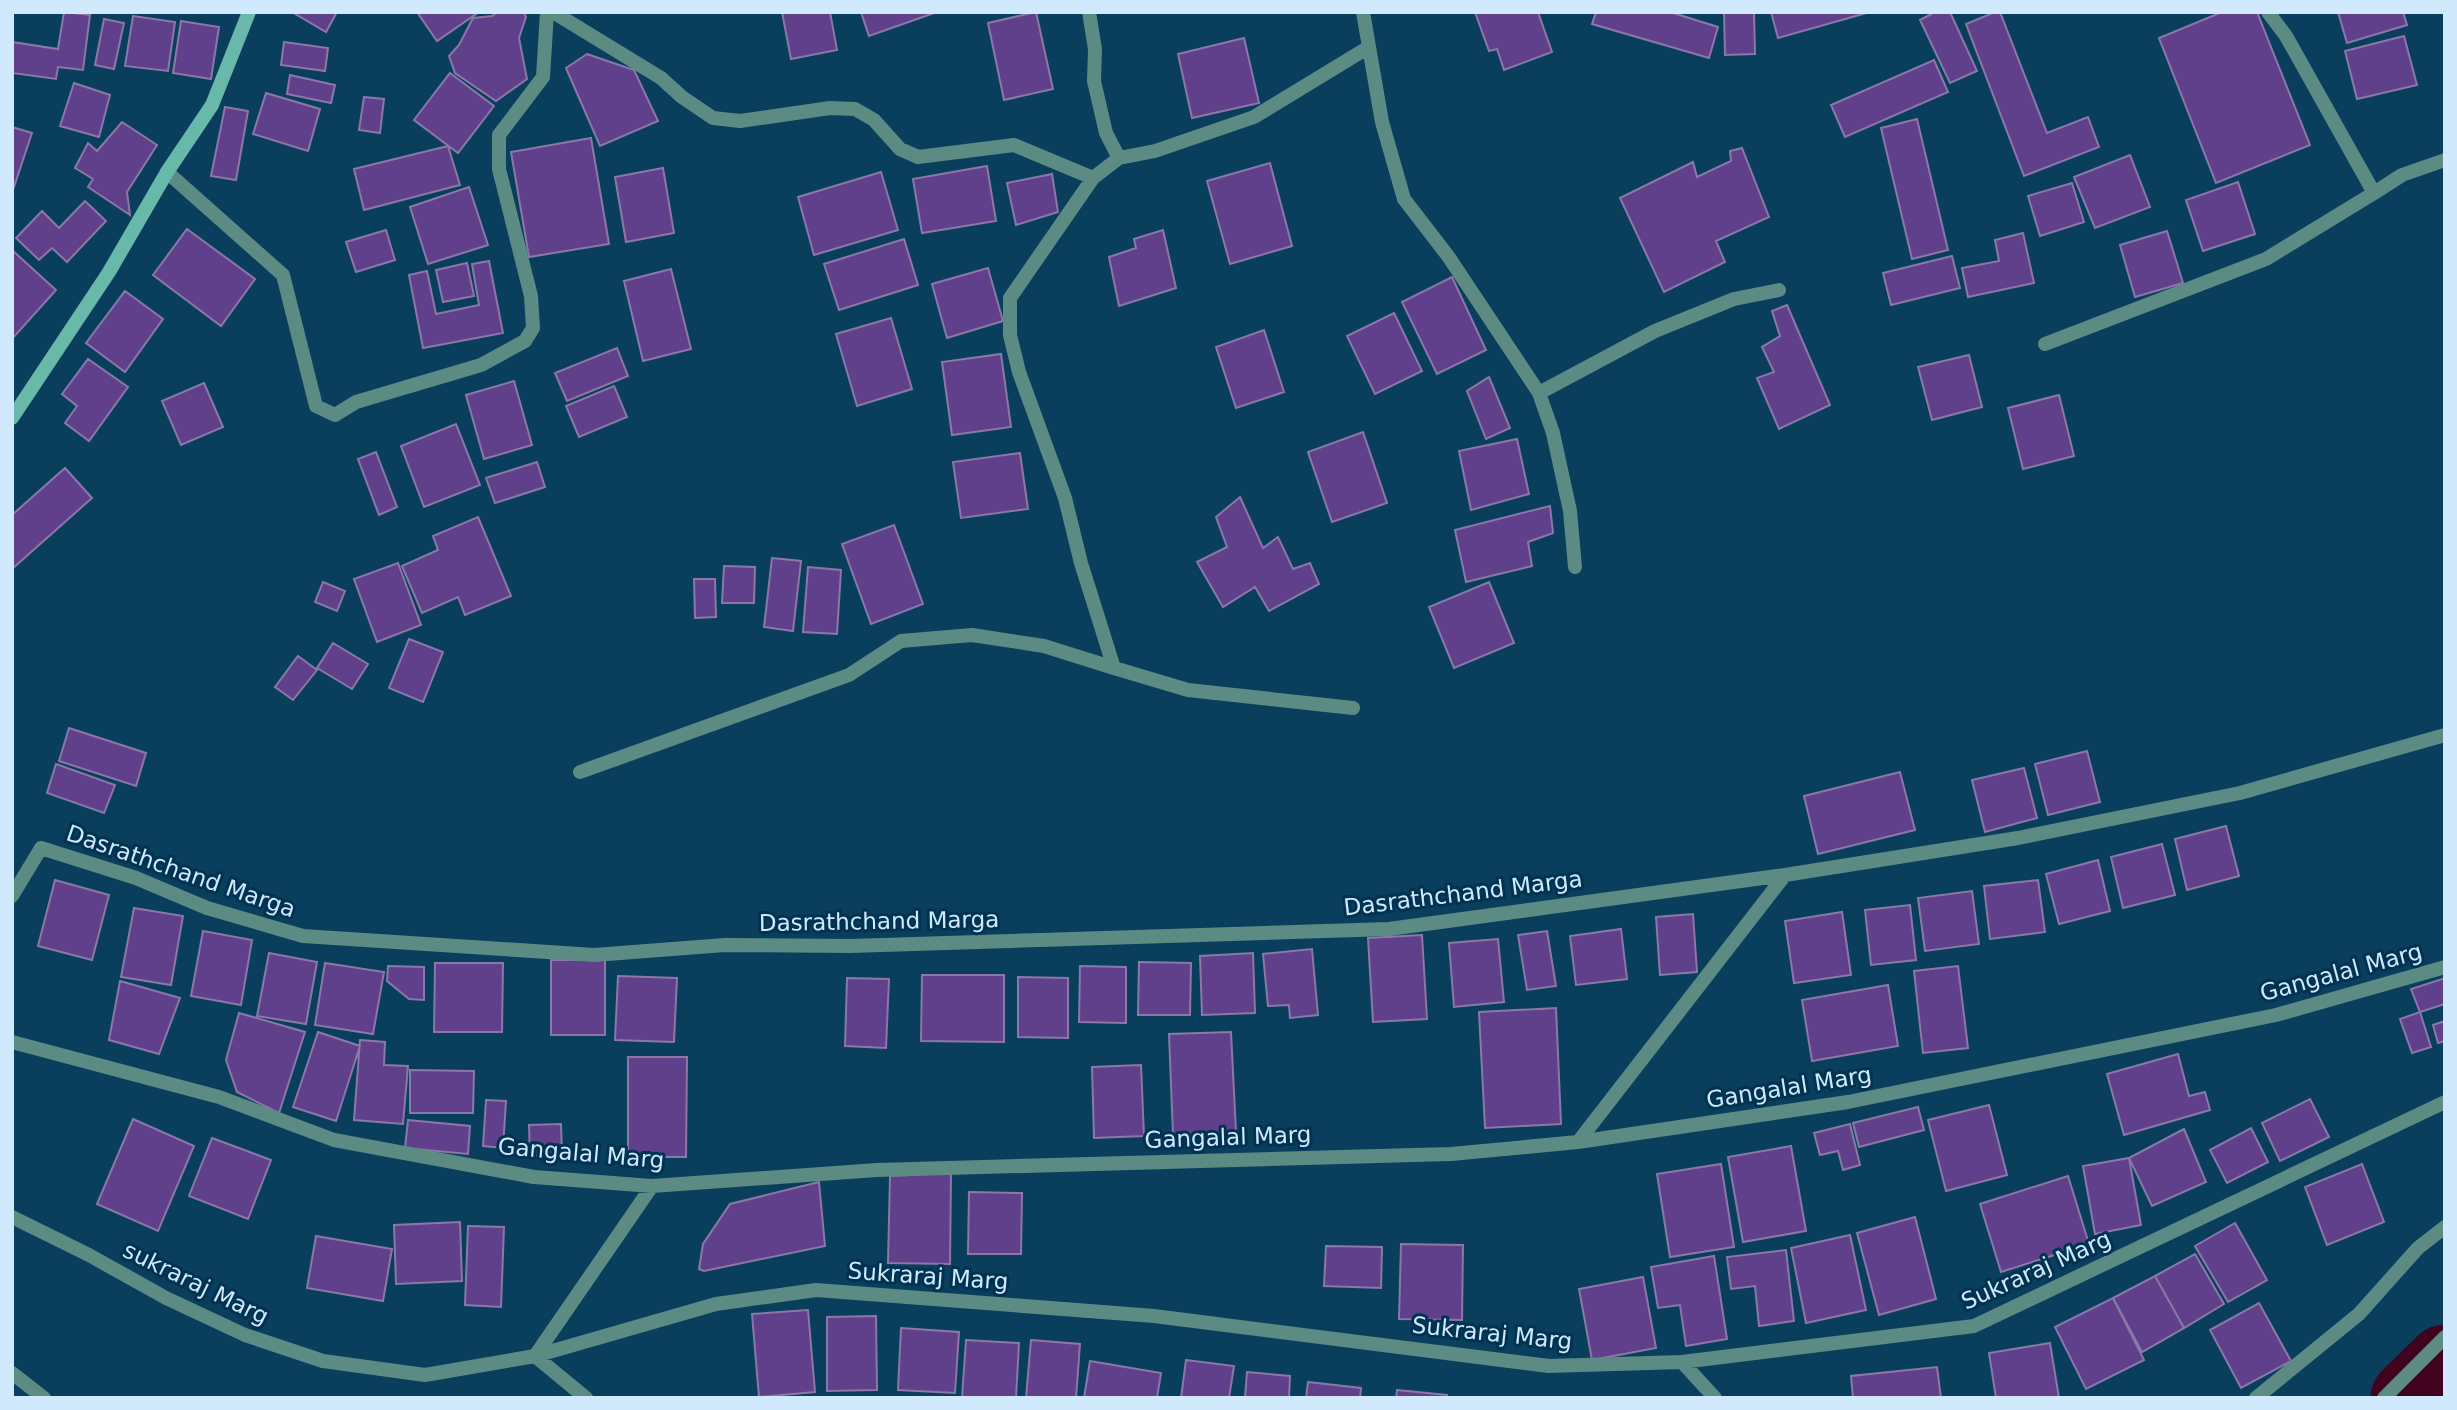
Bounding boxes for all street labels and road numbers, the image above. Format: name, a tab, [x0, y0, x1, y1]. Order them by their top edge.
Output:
street label: Dasrathchand Marga	[63, 820, 299, 922]
street label: Dasrathchand Marga	[1342, 865, 1584, 921]
street label: Dasrathchand Marga	[759, 906, 999, 936]
street label: Gangalal Marg	[2257, 938, 2425, 1006]
street label: Gangalal Marg	[1705, 1061, 1873, 1113]
street label: Gangalal Marg	[1144, 1121, 1312, 1153]
street label: Gangalal Marg	[497, 1133, 665, 1173]
street label: Sukraraj Marg	[1957, 1225, 2115, 1315]
street label: sukraraj Marg	[119, 1237, 273, 1329]
street label: Sukraraj Marg	[847, 1257, 1009, 1295]
street label: Sukraraj Marg	[1411, 1312, 1573, 1354]

